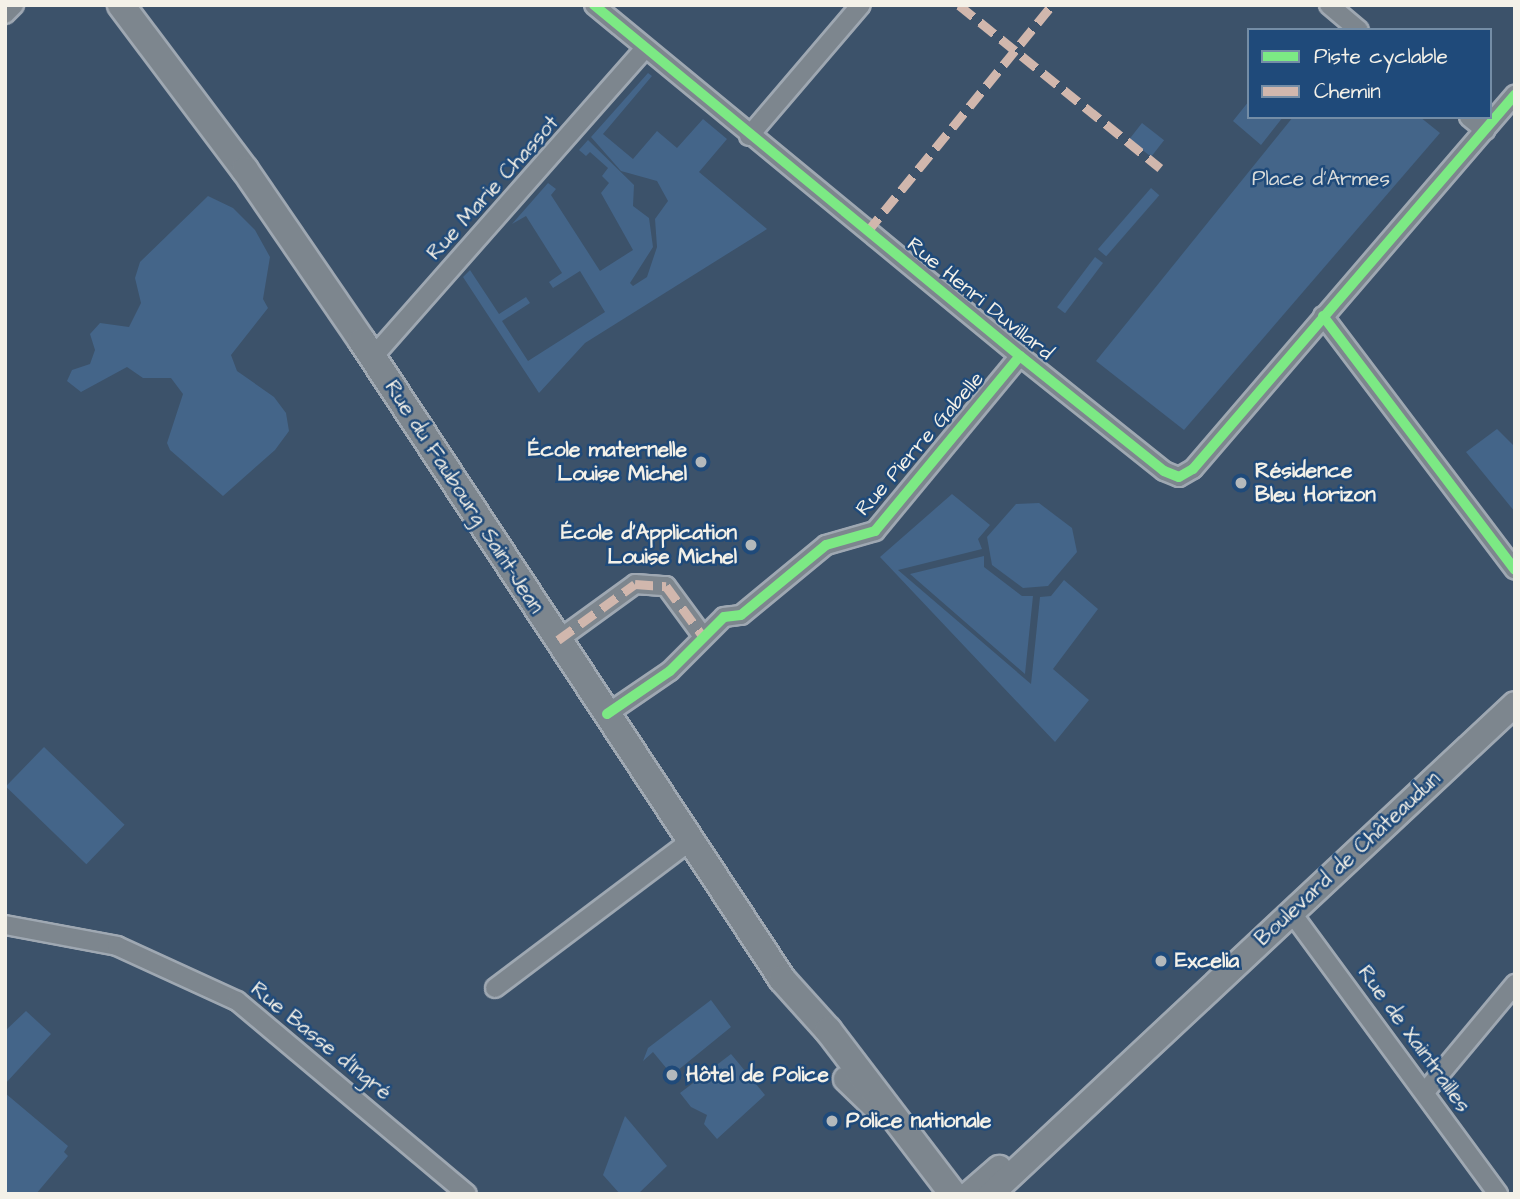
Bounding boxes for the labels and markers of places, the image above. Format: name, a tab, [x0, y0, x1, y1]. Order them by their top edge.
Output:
place label: École maternelle Louise Michel	[528, 437, 687, 487]
marker: École maternelle Louise Michel	[693, 454, 709, 470]
place label: Résidence Bleu Horizon	[1255, 458, 1376, 508]
marker: Résidence Bleu Horizon	[1233, 475, 1249, 491]
place label: École d'Application Louise Michel	[561, 520, 737, 570]
marker: École d'Application Louise Michel	[743, 537, 759, 553]
place label: Excelia	[1175, 948, 1239, 974]
marker: Excelia	[1153, 953, 1169, 969]
place label: Hôtel de Police	[686, 1062, 829, 1088]
marker: Hôtel de Police	[664, 1067, 680, 1083]
place label: Police nationale	[846, 1108, 991, 1134]
marker: Police nationale	[824, 1113, 840, 1129]

